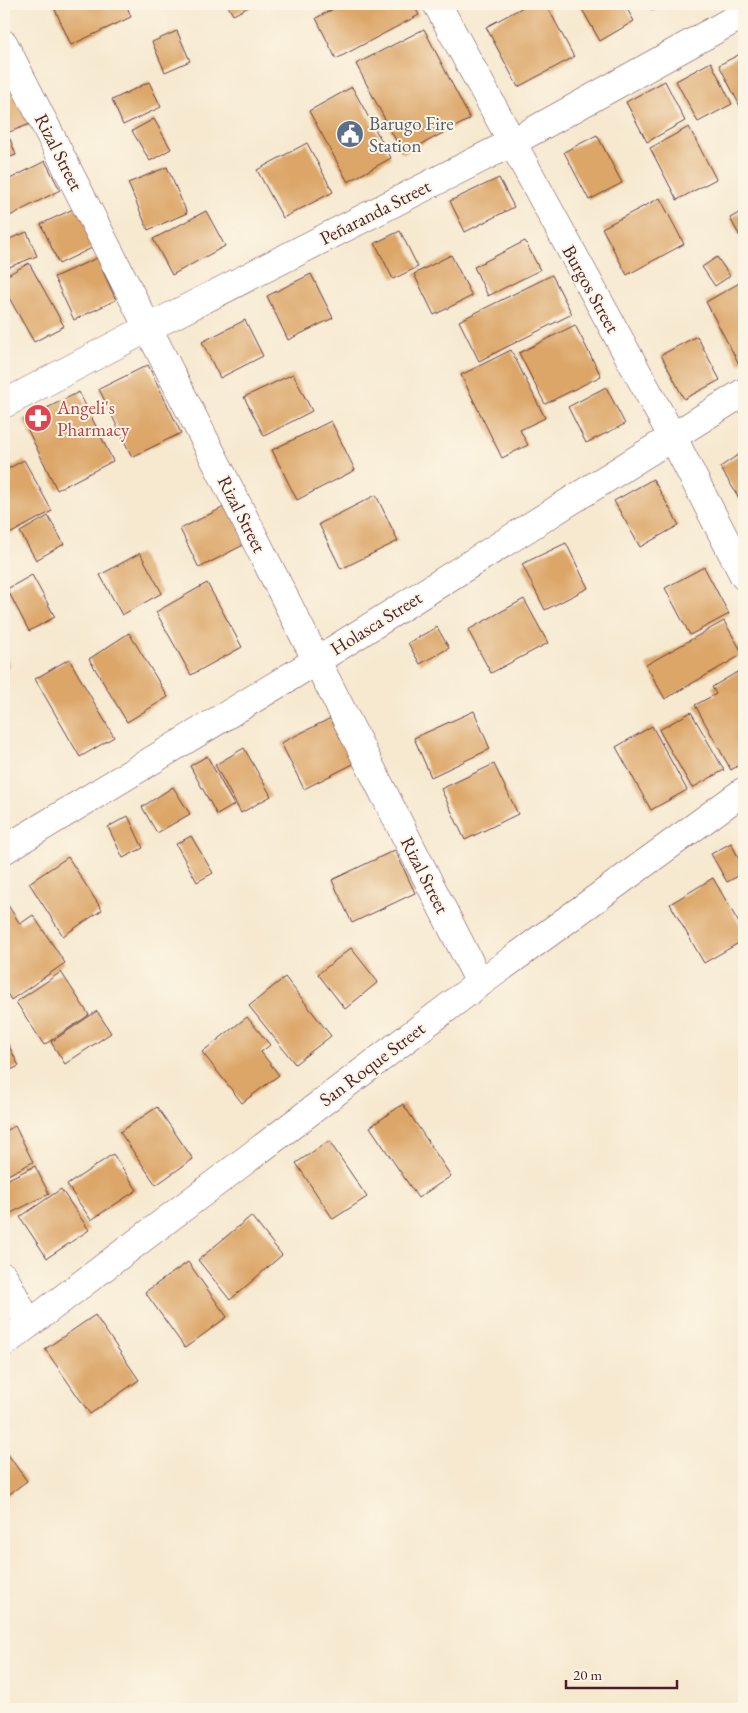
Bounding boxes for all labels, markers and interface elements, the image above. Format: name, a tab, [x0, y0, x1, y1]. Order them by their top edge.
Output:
street label: Rizal Street	[29, 109, 89, 195]
place label: Barugo Fire Station	[369, 111, 454, 158]
public building icon: Barugo Fire Station	[335, 119, 365, 149]
street label: Peñaranda Street	[315, 173, 435, 251]
street label: Burgos Street	[557, 241, 625, 337]
place label: Angeli's Pharmacy	[56, 395, 130, 442]
pharmacy icon: Angeli's Pharmacy	[23, 403, 53, 433]
street label: Rizal Street	[212, 471, 272, 557]
street label: Holasca Street	[326, 585, 426, 661]
street label: Rizal Street	[395, 832, 455, 918]
street label: San Roque Street	[314, 1016, 430, 1112]
scale bar	[566, 1658, 677, 1690]
text: 20 m	[573, 1665, 602, 1684]

